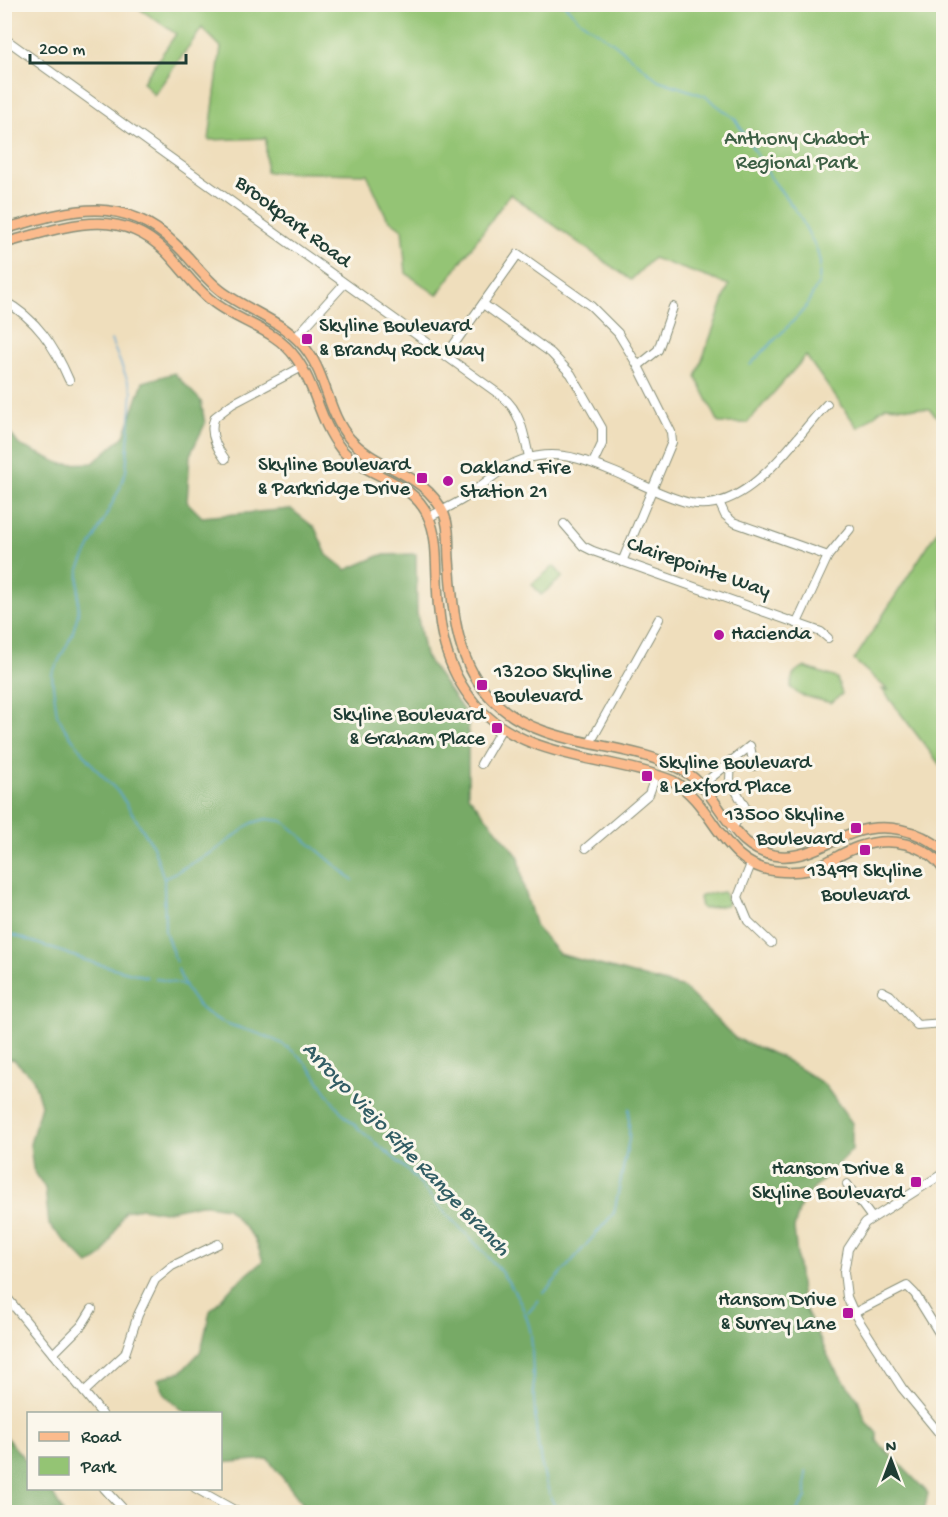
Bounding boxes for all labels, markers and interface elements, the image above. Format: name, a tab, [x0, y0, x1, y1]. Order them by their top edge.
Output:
scale bar	[30, 27, 186, 65]
text: 200 m	[39, 40, 86, 61]
park label: Anthony Chabot Regional Park	[724, 128, 870, 177]
street label: Brookpark Road	[228, 171, 356, 276]
place label: Skyline Boulevard & Brandy Rock Way	[319, 315, 484, 364]
marker: Skyline Boulevard & Brandy Rock Way	[300, 332, 314, 346]
place label: Skyline Boulevard & Parkridge Drive	[257, 454, 412, 503]
place label: Oakland Fire Station 21	[460, 457, 572, 506]
marker: Skyline Boulevard & Parkridge Drive	[415, 471, 429, 485]
marker: Oakland Fire Station 21	[441, 474, 455, 488]
street label: Clairepointe Way	[623, 533, 773, 605]
place label: Hacienda	[731, 623, 812, 648]
marker: Hacienda	[712, 628, 726, 642]
place label: 13200 Skyline Boulevard	[493, 661, 613, 710]
marker: 13200 Skyline Boulevard	[475, 678, 489, 692]
place label: Skyline Boulevard & Graham Place	[333, 704, 487, 753]
marker: Skyline Boulevard & Graham Place	[490, 721, 504, 735]
place label: Skyline Boulevard & Lexford Place	[659, 752, 813, 801]
marker: Skyline Boulevard & Lexford Place	[640, 769, 654, 783]
place label: 13500 Skyline Boulevard	[724, 804, 846, 853]
marker: 13500 Skyline Boulevard	[849, 821, 863, 835]
marker: 13499 Skyline Boulevard	[858, 843, 872, 857]
place label: 13499 Skyline Boulevard	[807, 860, 924, 909]
water label: Arroyo Viejo Rifle Range Branch	[296, 1038, 514, 1263]
place label: Hansom Drive & Skyline Boulevard	[752, 1158, 906, 1207]
marker: Hansom Drive & Skyline Boulevard	[909, 1175, 923, 1189]
place label: Hansom Drive & Surrey Lane	[718, 1289, 837, 1338]
marker: Hansom Drive & Surrey Lane	[841, 1306, 855, 1320]
legend	[27, 1412, 222, 1490]
text: Road	[81, 1428, 122, 1449]
north arrow	[861, 1430, 921, 1490]
text: N	[886, 1439, 897, 1458]
text: Park	[80, 1458, 117, 1479]

